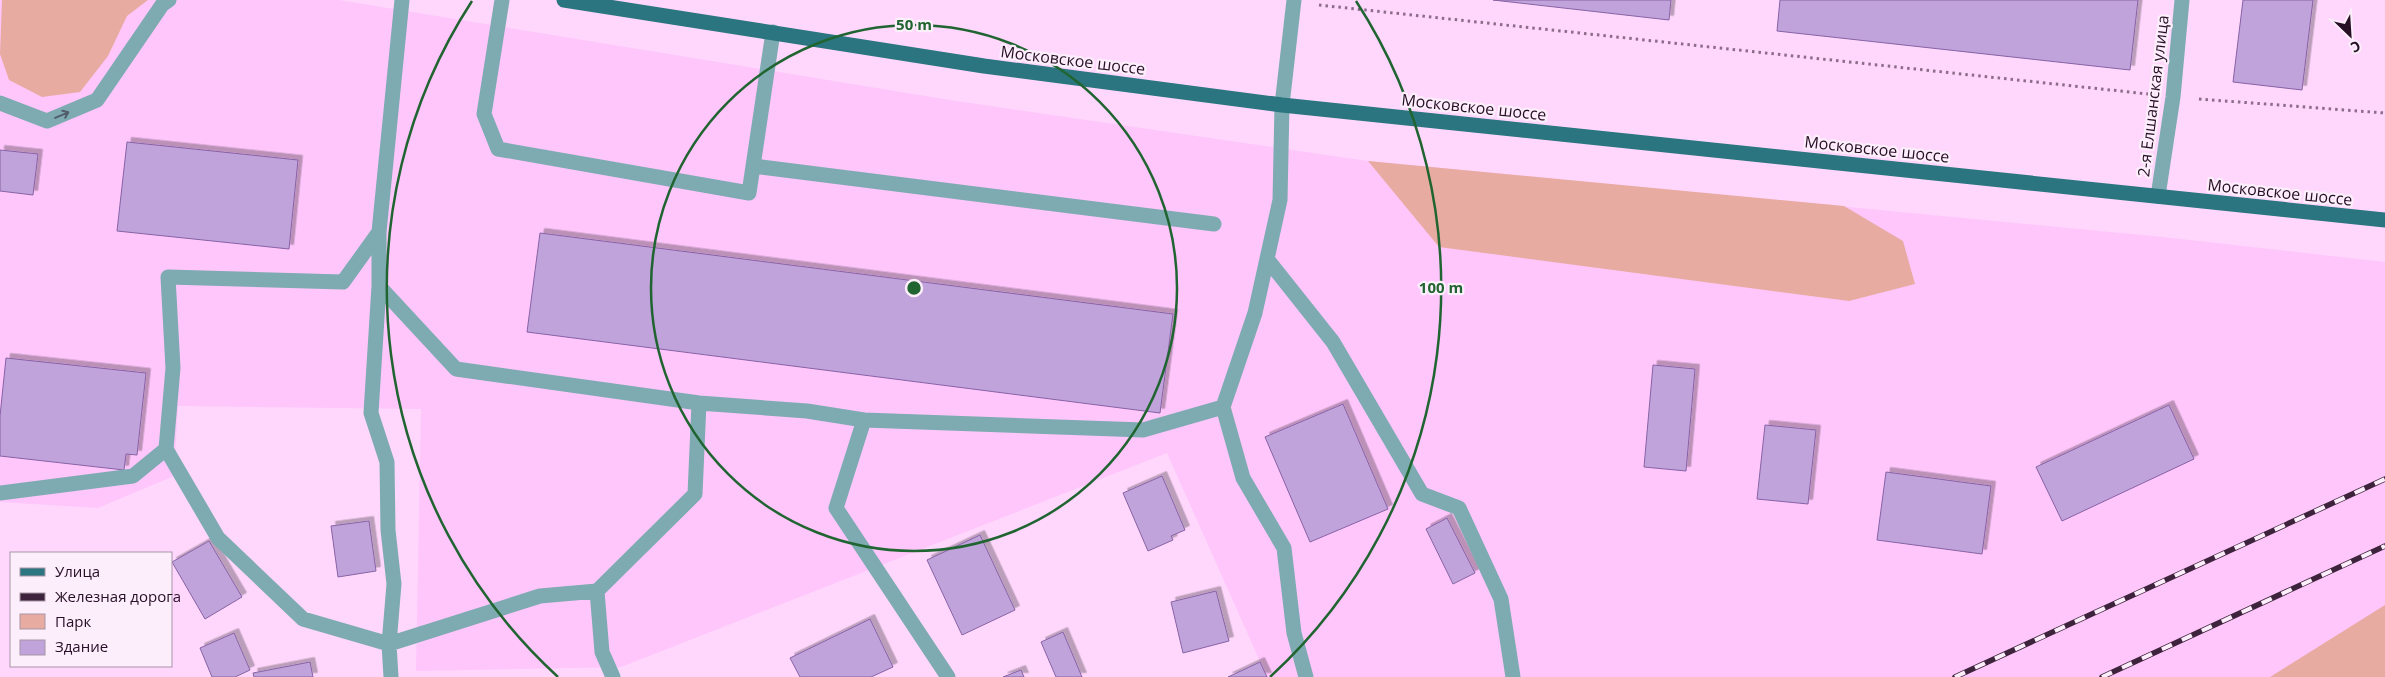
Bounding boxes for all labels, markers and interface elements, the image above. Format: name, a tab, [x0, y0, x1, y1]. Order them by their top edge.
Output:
north arrow	[2325, 10, 2375, 60]
text: 50 m	[896, 14, 932, 34]
street label: 2-я Елшанская улица	[2132, 14, 2174, 178]
text: С	[2348, 37, 2364, 58]
street label: Московское шоссе	[999, 40, 1147, 80]
street label: Московское шоссе	[1400, 88, 1548, 126]
one-way arrow	[54, 110, 69, 119]
street label: Московское шоссе	[1803, 130, 1951, 168]
street label: Московское шоссе	[2206, 173, 2354, 211]
text: 100 m	[1419, 277, 1463, 297]
centre of rings	[905, 279, 923, 297]
legend	[10, 552, 172, 667]
text: Улица	[55, 561, 100, 581]
text: Железная дорога	[55, 586, 181, 606]
text: Парк	[55, 611, 91, 631]
text: Здание	[55, 636, 108, 656]

